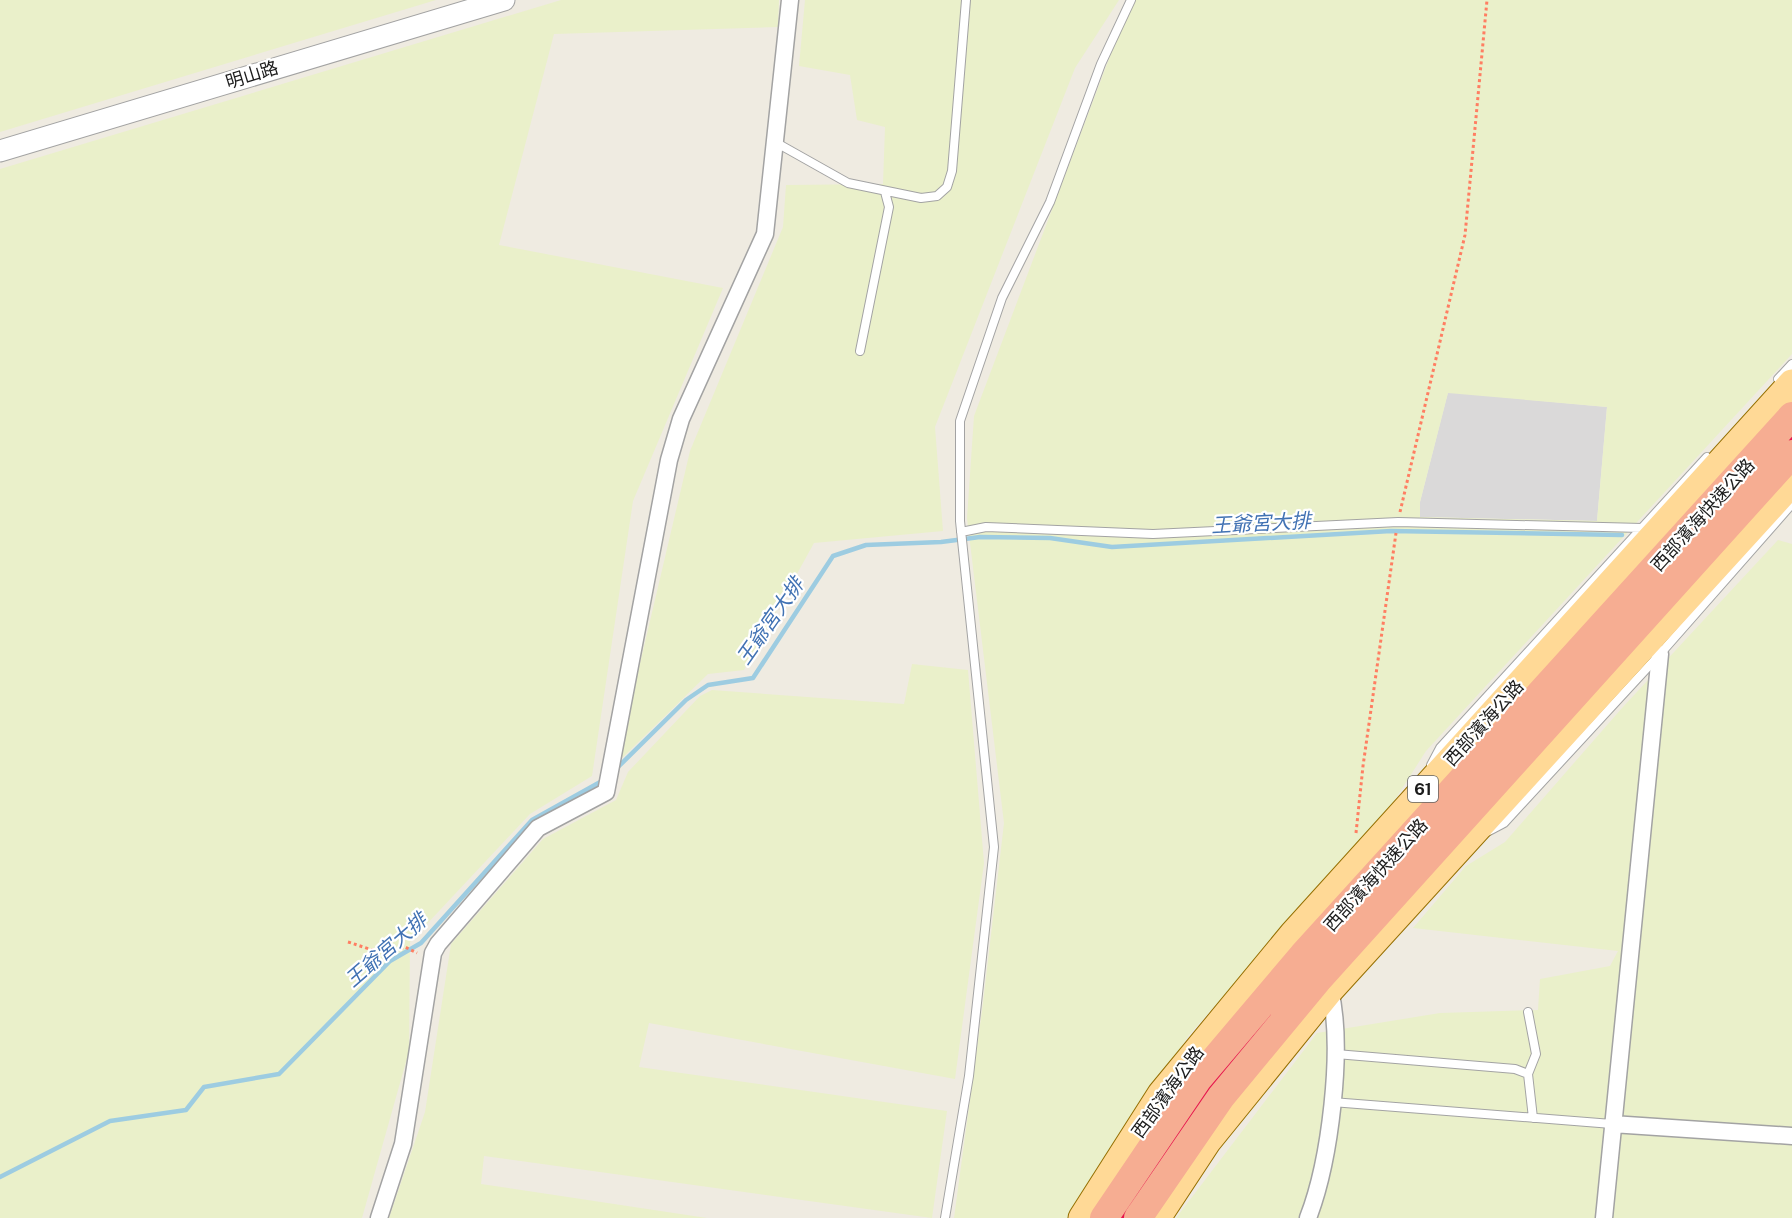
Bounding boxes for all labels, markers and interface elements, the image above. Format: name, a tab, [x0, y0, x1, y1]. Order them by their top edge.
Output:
street label: 明山路	[223, 57, 281, 92]
street label: 西部濱海快速公路	[1647, 454, 1759, 575]
water label: 王爺宮大排	[1210, 508, 1315, 538]
water label: 王爺宮大排	[731, 571, 810, 669]
street label: 西部濱海公路	[1440, 676, 1528, 770]
road number: 61	[1408, 776, 1438, 802]
street label: 西部濱海快速公路	[1320, 814, 1432, 935]
water label: 王爺宮大排	[340, 906, 434, 992]
street label: 西部濱海公路	[1127, 1042, 1208, 1142]

